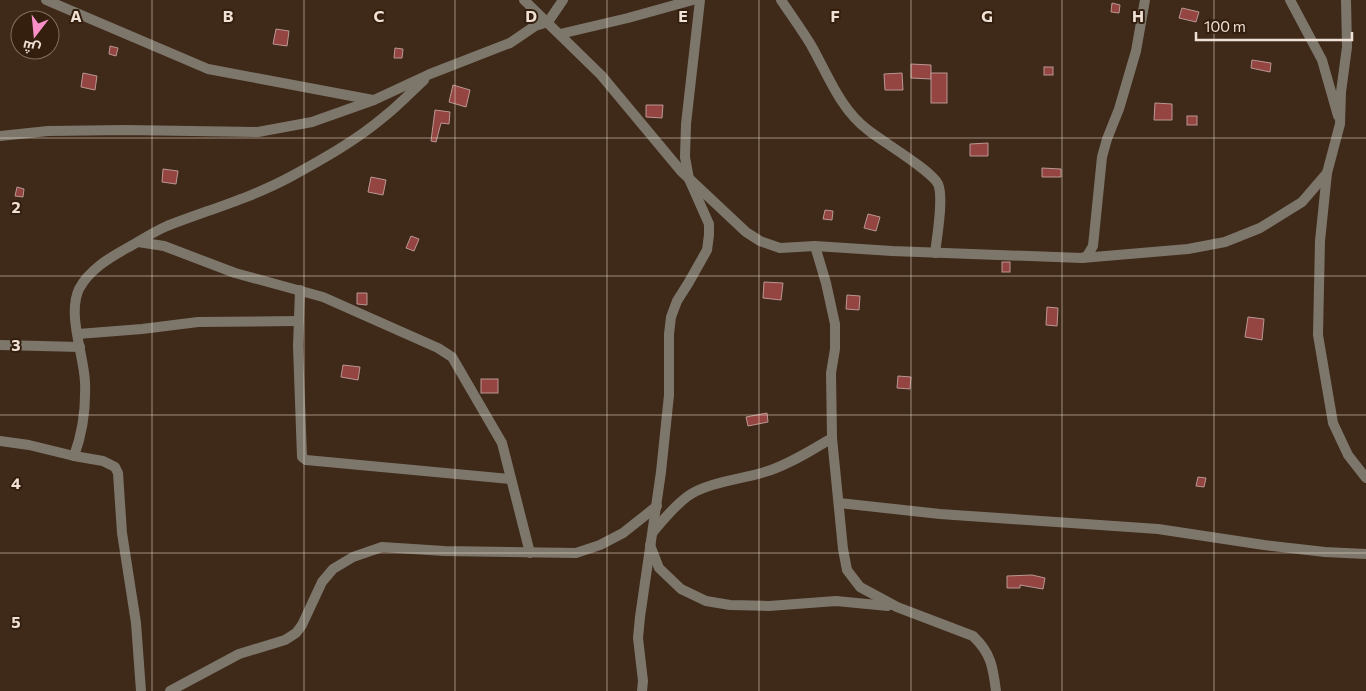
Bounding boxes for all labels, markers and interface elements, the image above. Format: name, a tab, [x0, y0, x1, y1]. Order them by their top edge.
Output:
text: A	[70, 6, 82, 25]
text: B	[223, 6, 234, 25]
text: C	[374, 6, 385, 25]
text: D	[525, 6, 537, 25]
text: E	[678, 6, 688, 25]
text: F	[830, 6, 840, 25]
text: G	[981, 6, 993, 25]
text: H	[1132, 6, 1144, 25]
north arrow	[10, 10, 60, 60]
scale bar	[1196, 10, 1352, 42]
text: 100 m	[1204, 17, 1246, 35]
text: ش	[20, 36, 43, 59]
text: 2	[11, 197, 21, 216]
text: 3	[11, 335, 21, 354]
text: 4	[11, 473, 21, 492]
text: 5	[11, 612, 21, 631]

